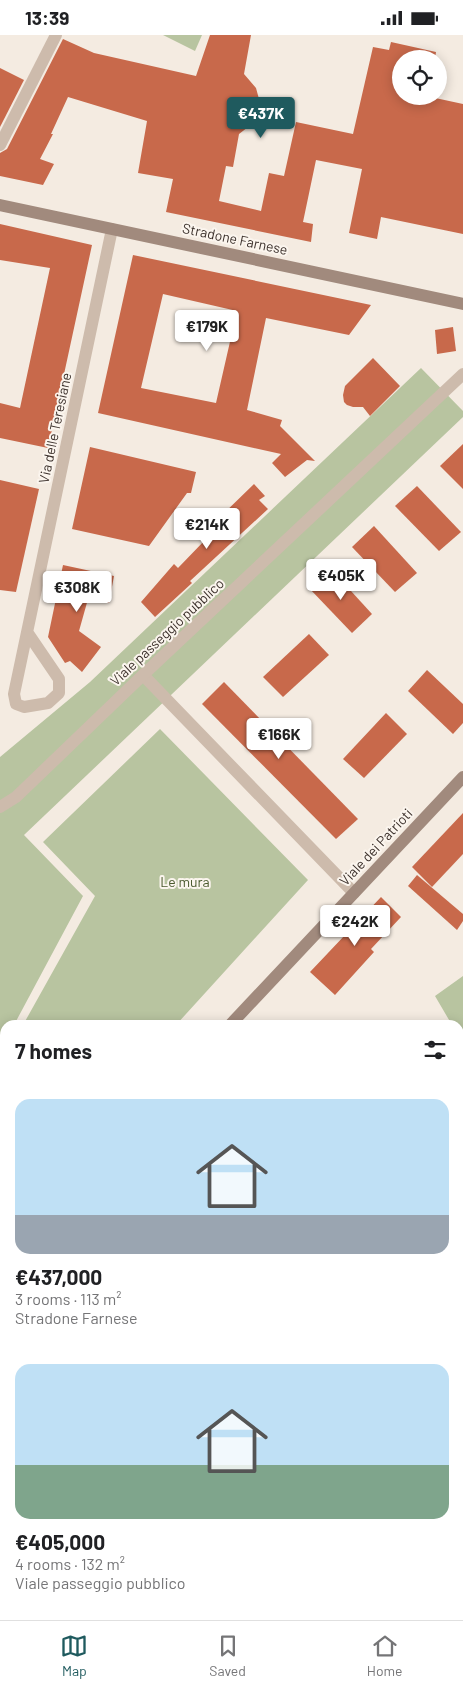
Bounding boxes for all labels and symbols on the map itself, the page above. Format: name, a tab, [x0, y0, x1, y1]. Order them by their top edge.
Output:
pin: €437K	[226, 97, 296, 139]
street label: Stradone Farnese	[181, 219, 289, 258]
pin: €179K	[172, 309, 242, 352]
street label: Via delle Teresiane	[34, 371, 75, 485]
pin: €214K	[172, 507, 242, 550]
pin: €405K	[306, 559, 376, 601]
pin: €308K	[42, 571, 112, 613]
street label: Viale passeggio pubblico	[106, 575, 227, 689]
pin: €166K	[244, 717, 314, 760]
street label: Viale dei Patrioti	[336, 805, 416, 889]
park label: Le mura	[160, 873, 210, 890]
pin: €242K	[320, 905, 390, 947]

